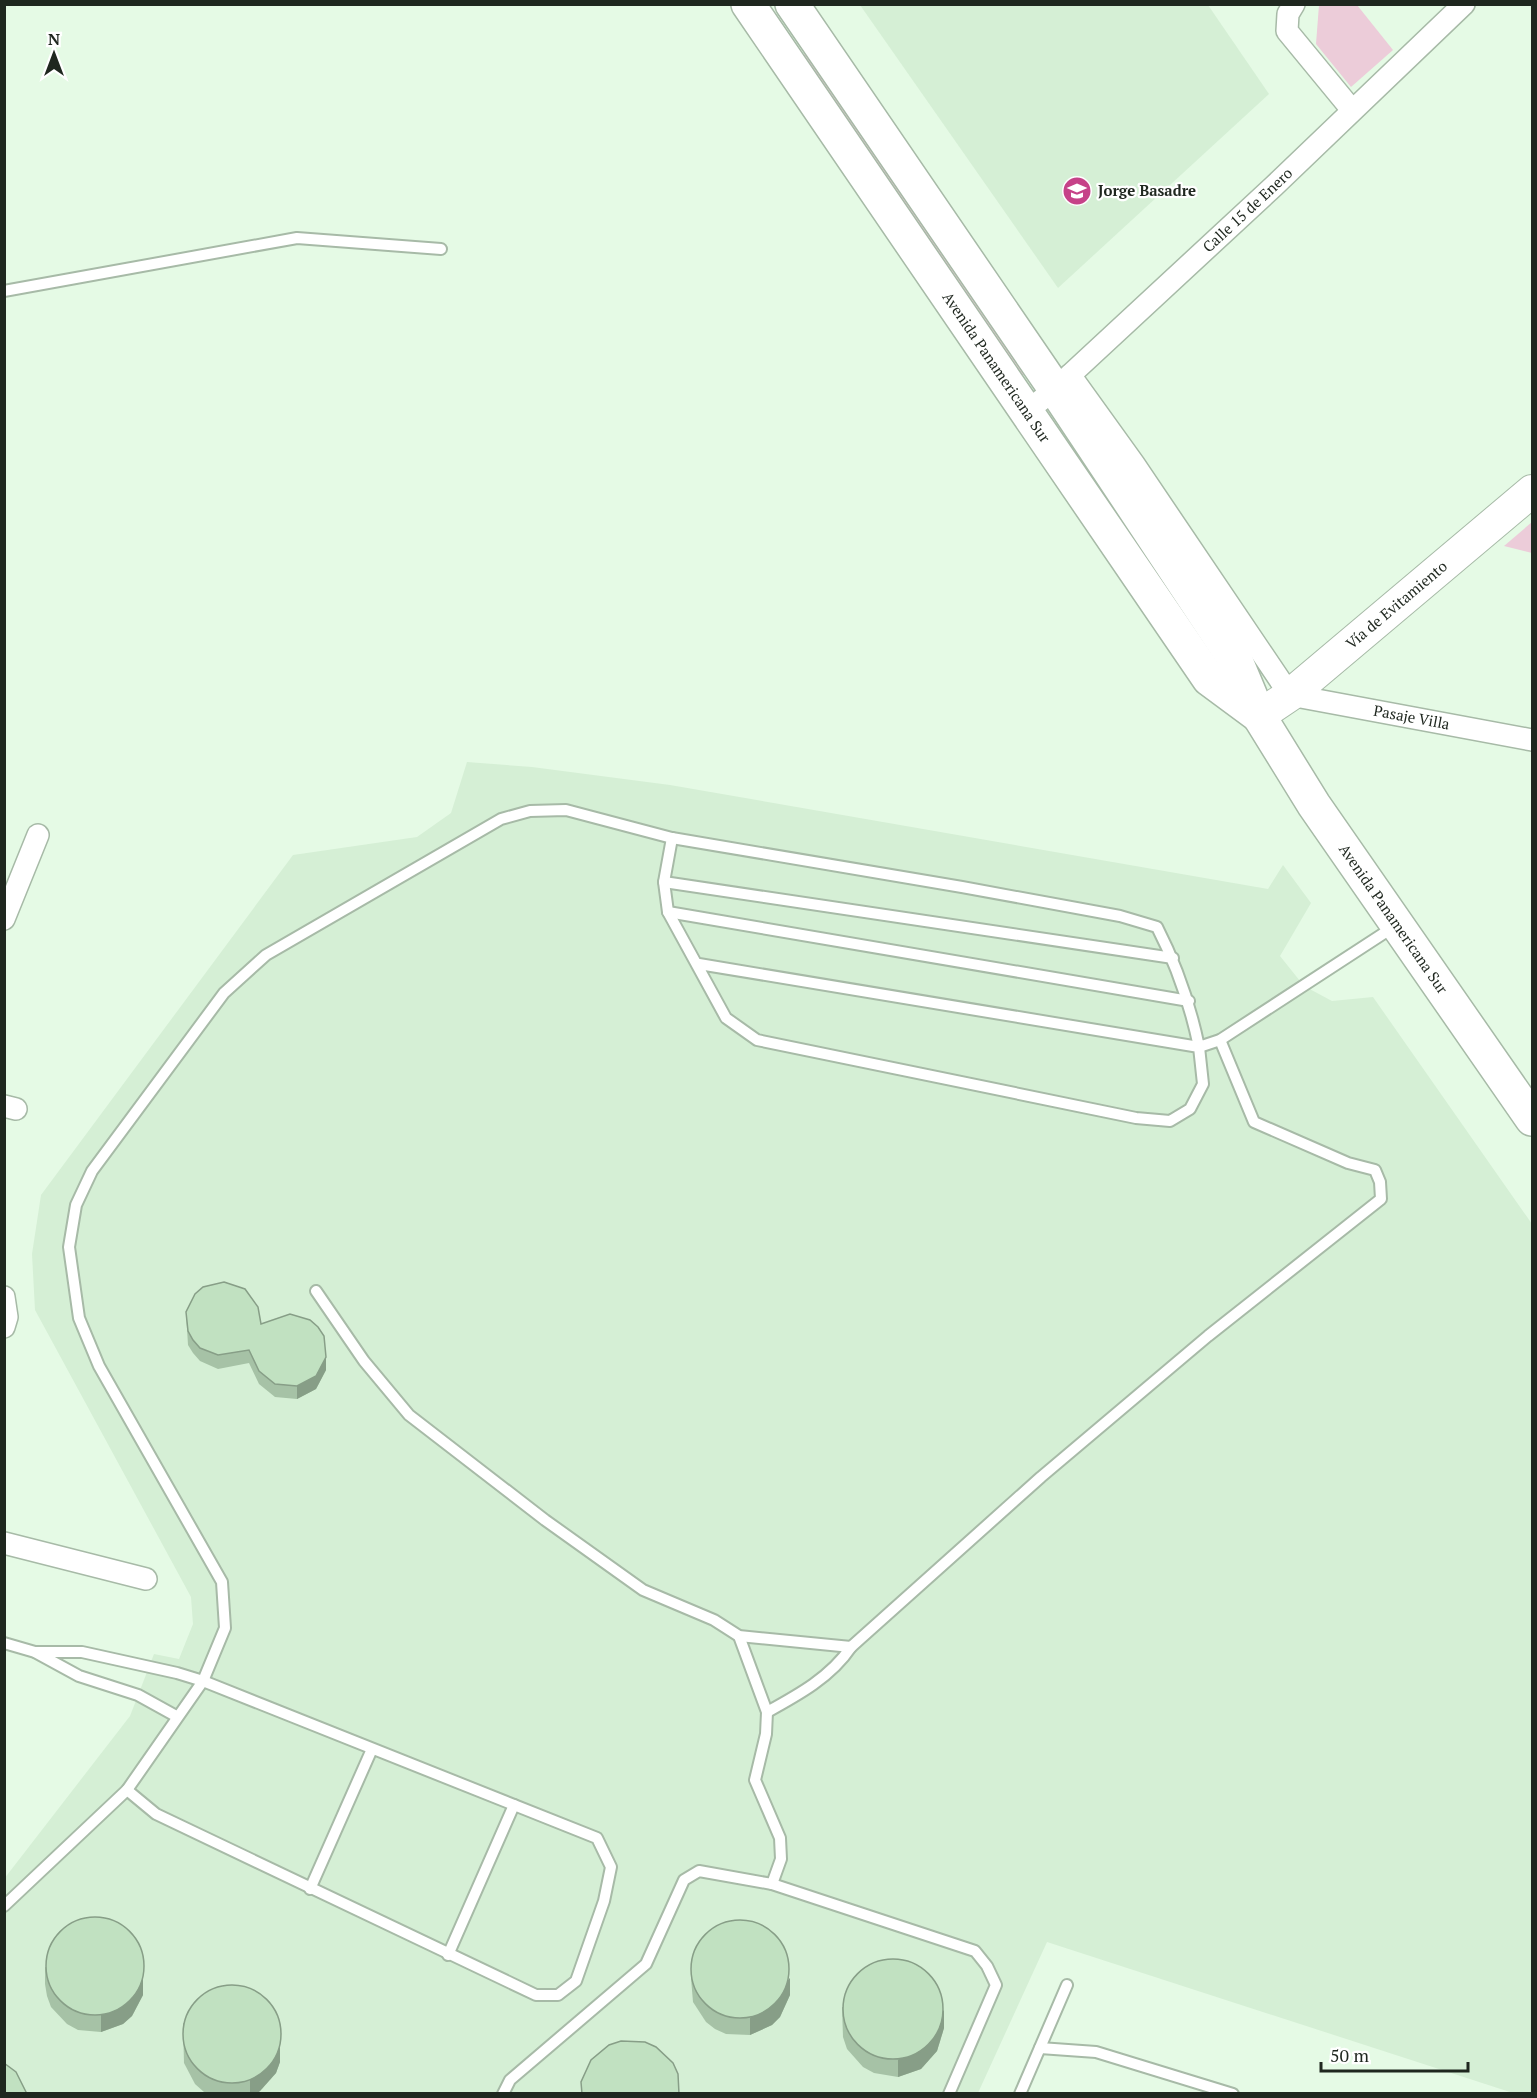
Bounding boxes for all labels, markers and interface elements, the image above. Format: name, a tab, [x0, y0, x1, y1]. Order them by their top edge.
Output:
north arrow	[24, 24, 84, 84]
text: N	[48, 28, 60, 50]
street label: Calle 15 de Enero	[1198, 163, 1296, 256]
school or university icon: Jorge Basadre	[1061, 175, 1093, 207]
place label: Jorge Basadre	[1098, 180, 1196, 200]
street label: Avenida Panamericana Sur	[939, 288, 1056, 446]
street label: Vía de Evitamiento	[1341, 556, 1451, 653]
street label: Pasaje Villa	[1372, 700, 1452, 734]
street label: Avenida Panamericana Sur	[1335, 840, 1453, 997]
scale bar	[1321, 2035, 1468, 2073]
text: 50 m	[1330, 2043, 1370, 2067]

